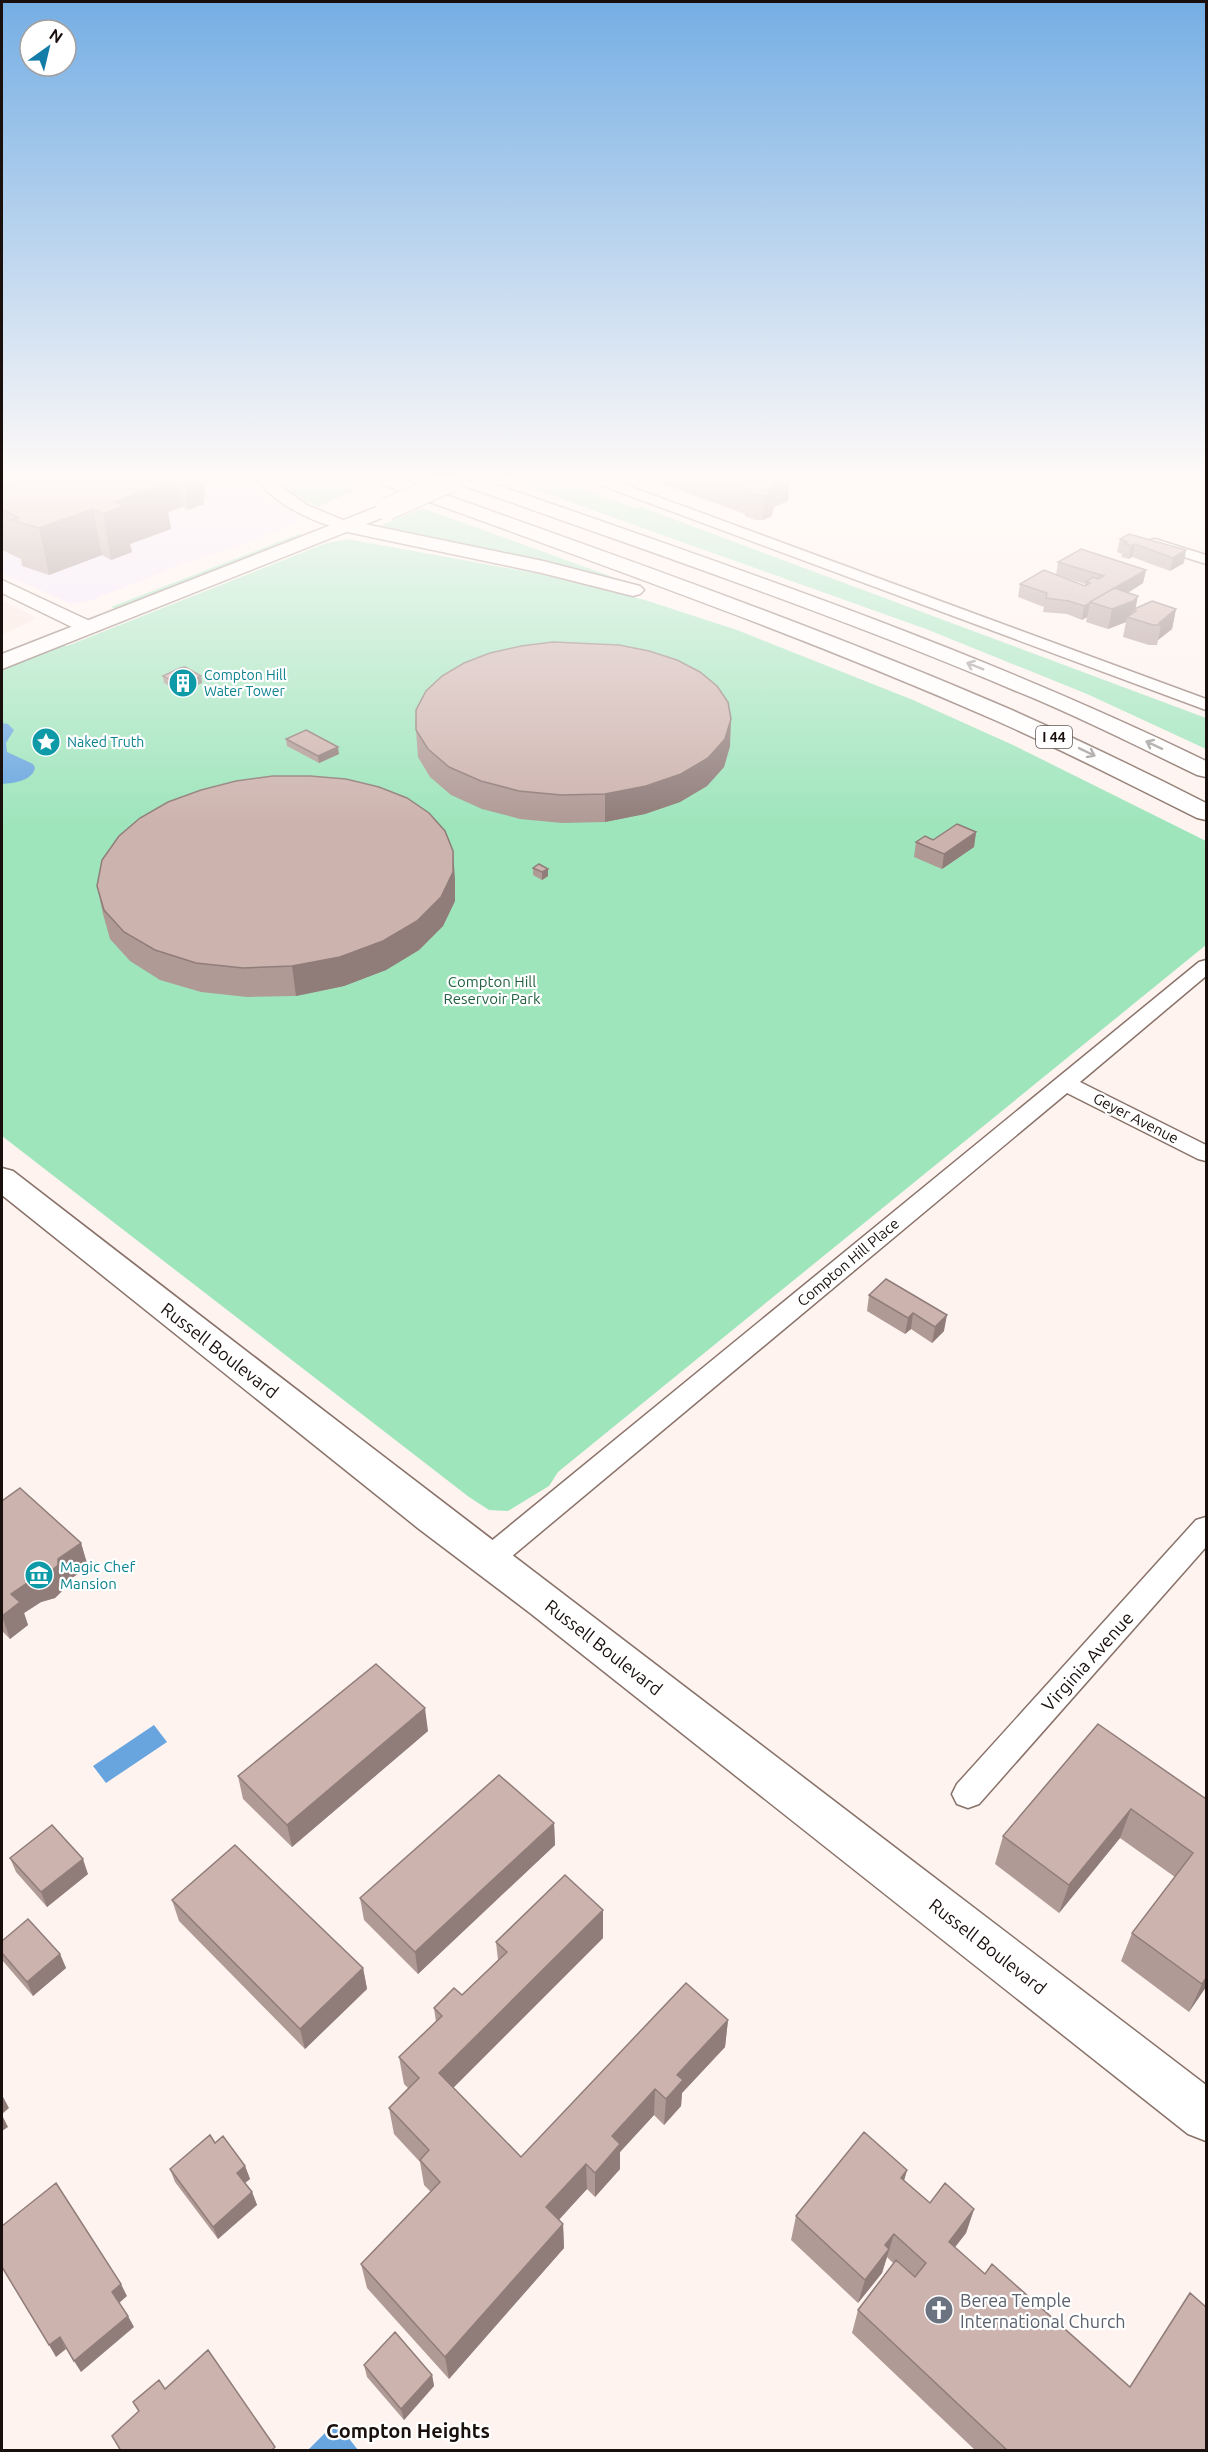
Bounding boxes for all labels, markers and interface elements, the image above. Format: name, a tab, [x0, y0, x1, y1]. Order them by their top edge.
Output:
north arrow	[18, 18, 78, 78]
text: N	[46, 25, 66, 46]
one-way arrow	[967, 660, 985, 671]
building icon: Compton Hill Water Tower	[167, 667, 199, 699]
place label: Compton Hill Water Tower	[204, 667, 287, 699]
place icon: Naked Truth	[30, 726, 62, 758]
road number: I 44	[1036, 726, 1072, 748]
place label: Naked Truth	[67, 734, 144, 750]
one-way arrow	[1145, 738, 1163, 750]
one-way arrow	[1077, 747, 1095, 759]
park label: Compton Hill Reservoir Park	[443, 973, 541, 1007]
street label: Geyer Avenue	[1091, 1089, 1181, 1147]
street label: Compton Hill Place	[794, 1214, 902, 1310]
street label: Russell Boulevard	[158, 1298, 282, 1402]
place label: Magic Chef Mansion	[60, 1558, 135, 1592]
museum icon: Magic Chef Mansion	[23, 1559, 55, 1591]
street label: Russell Boulevard	[542, 1595, 666, 1699]
street label: Virginia Avenue	[1037, 1607, 1137, 1715]
street label: Russell Boulevard	[926, 1894, 1050, 1998]
place label: Berea Temple International Church	[960, 2290, 1126, 2331]
church icon: Berea Temple International Church	[923, 2294, 955, 2326]
district label: Compton Heights	[326, 2419, 490, 2442]

